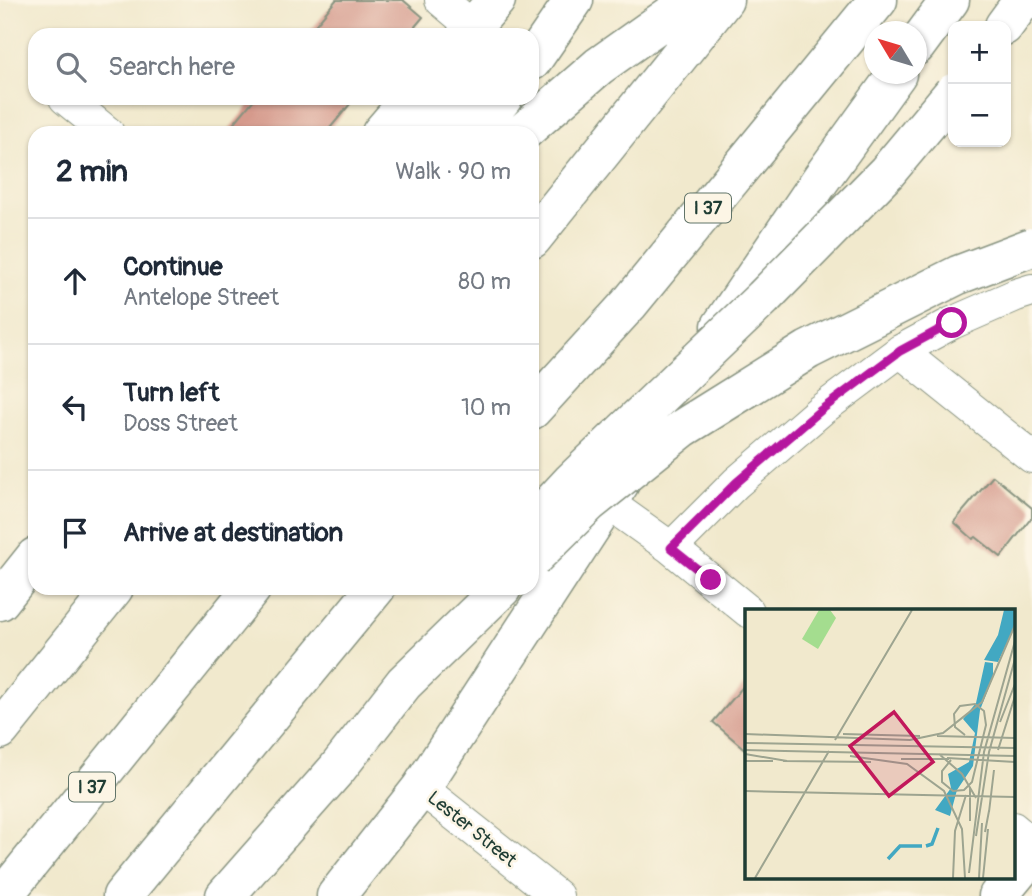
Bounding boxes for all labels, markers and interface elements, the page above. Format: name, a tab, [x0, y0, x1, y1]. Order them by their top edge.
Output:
north arrow	[864, 21, 927, 84]
map controls	[948, 21, 1011, 147]
button: +	[948, 21, 1011, 84]
search box	[28, 28, 539, 105]
icon: search	[52, 48, 90, 86]
text: Search here	[108, 51, 235, 83]
button: −	[948, 84, 1011, 147]
text: 2 min	[56, 153, 128, 190]
text: Walk · 90 m	[395, 157, 511, 186]
road number: I 37	[685, 194, 731, 223]
text: Continue	[123, 251, 223, 283]
icon: ahead	[56, 262, 94, 300]
text: 80 m	[458, 267, 511, 296]
text: Antelope Street	[123, 283, 279, 312]
route start	[936, 307, 967, 338]
text: Turn left	[123, 377, 219, 409]
icon: left	[56, 388, 94, 426]
text: 10 m	[461, 393, 511, 422]
text: Doss Street	[123, 409, 238, 438]
icon: arrive	[56, 514, 94, 552]
text: Arrive at destination	[123, 517, 343, 549]
route end	[695, 564, 726, 595]
inset map	[745, 609, 1014, 878]
road number: I 37	[69, 772, 115, 802]
street label: Lester Street	[422, 786, 522, 873]

